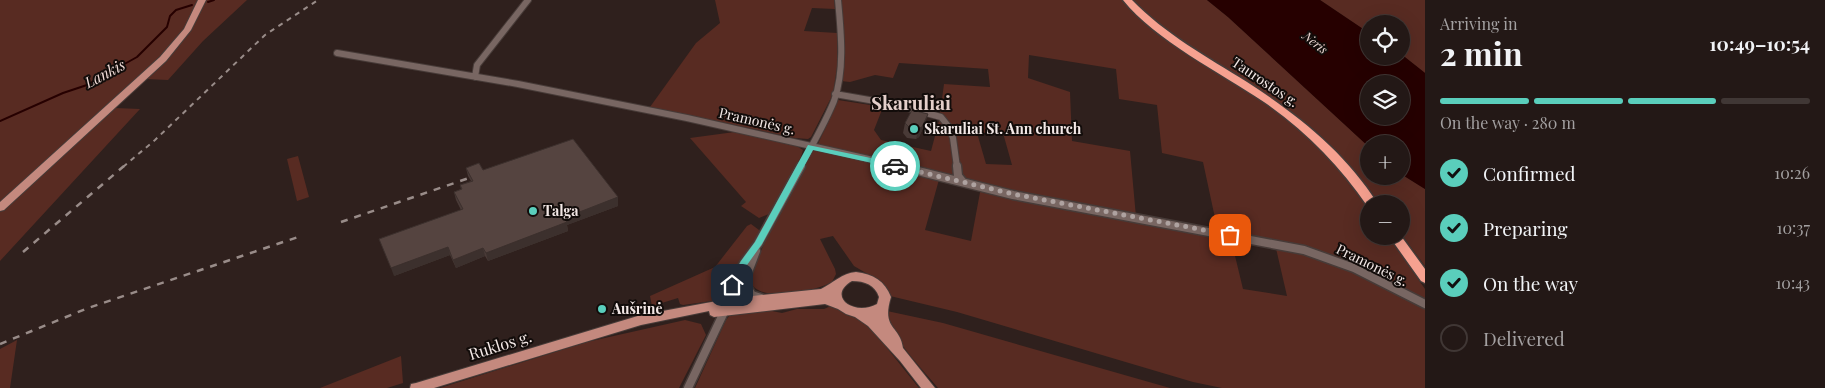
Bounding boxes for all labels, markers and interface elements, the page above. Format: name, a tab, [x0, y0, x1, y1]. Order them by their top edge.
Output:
text: Arriving in	[1440, 13, 1518, 34]
map controls	[1360, 15, 1410, 245]
button: locate	[1360, 15, 1410, 65]
water label: Neris	[1299, 27, 1331, 57]
text: 10:49–10:54	[1709, 30, 1810, 56]
text: 2 min	[1440, 31, 1523, 74]
street label: Taurostos g.	[1228, 52, 1302, 111]
water label: Lankis	[80, 54, 129, 93]
button: layers	[1360, 75, 1410, 125]
district label: Skaruliai	[871, 89, 951, 115]
street label: Pramonės g.	[717, 103, 797, 138]
text: On the way · 280 m	[1440, 112, 1576, 133]
place label: Skaruliai St. Ann church	[924, 119, 1082, 138]
marker: Skaruliai St. Ann church	[908, 123, 920, 135]
button: +	[1360, 135, 1410, 185]
courier	[870, 141, 920, 191]
icon: car	[881, 152, 909, 180]
icon: check	[1440, 159, 1468, 187]
text: Confirmed	[1483, 160, 1576, 186]
text: 10:26	[1774, 162, 1810, 183]
button: −	[1360, 195, 1410, 245]
place label: Talga	[543, 201, 579, 220]
marker: Talga	[527, 205, 539, 217]
pin	[1209, 214, 1251, 256]
icon: check	[1440, 214, 1468, 242]
text: Preparing	[1483, 215, 1568, 241]
text: 10:37	[1777, 217, 1810, 238]
icon: bag	[1216, 221, 1244, 249]
street label: Pramonės g.	[1333, 239, 1411, 290]
pin	[711, 264, 753, 306]
icon: check	[1440, 269, 1468, 297]
text: On the way	[1483, 270, 1578, 296]
icon: home	[718, 271, 746, 299]
text: 10:43	[1775, 272, 1810, 293]
place label: Aušrinė	[611, 299, 662, 318]
marker: Aušrinė	[596, 303, 608, 315]
street label: Ruklos g.	[466, 325, 534, 364]
text: Delivered	[1483, 325, 1565, 351]

